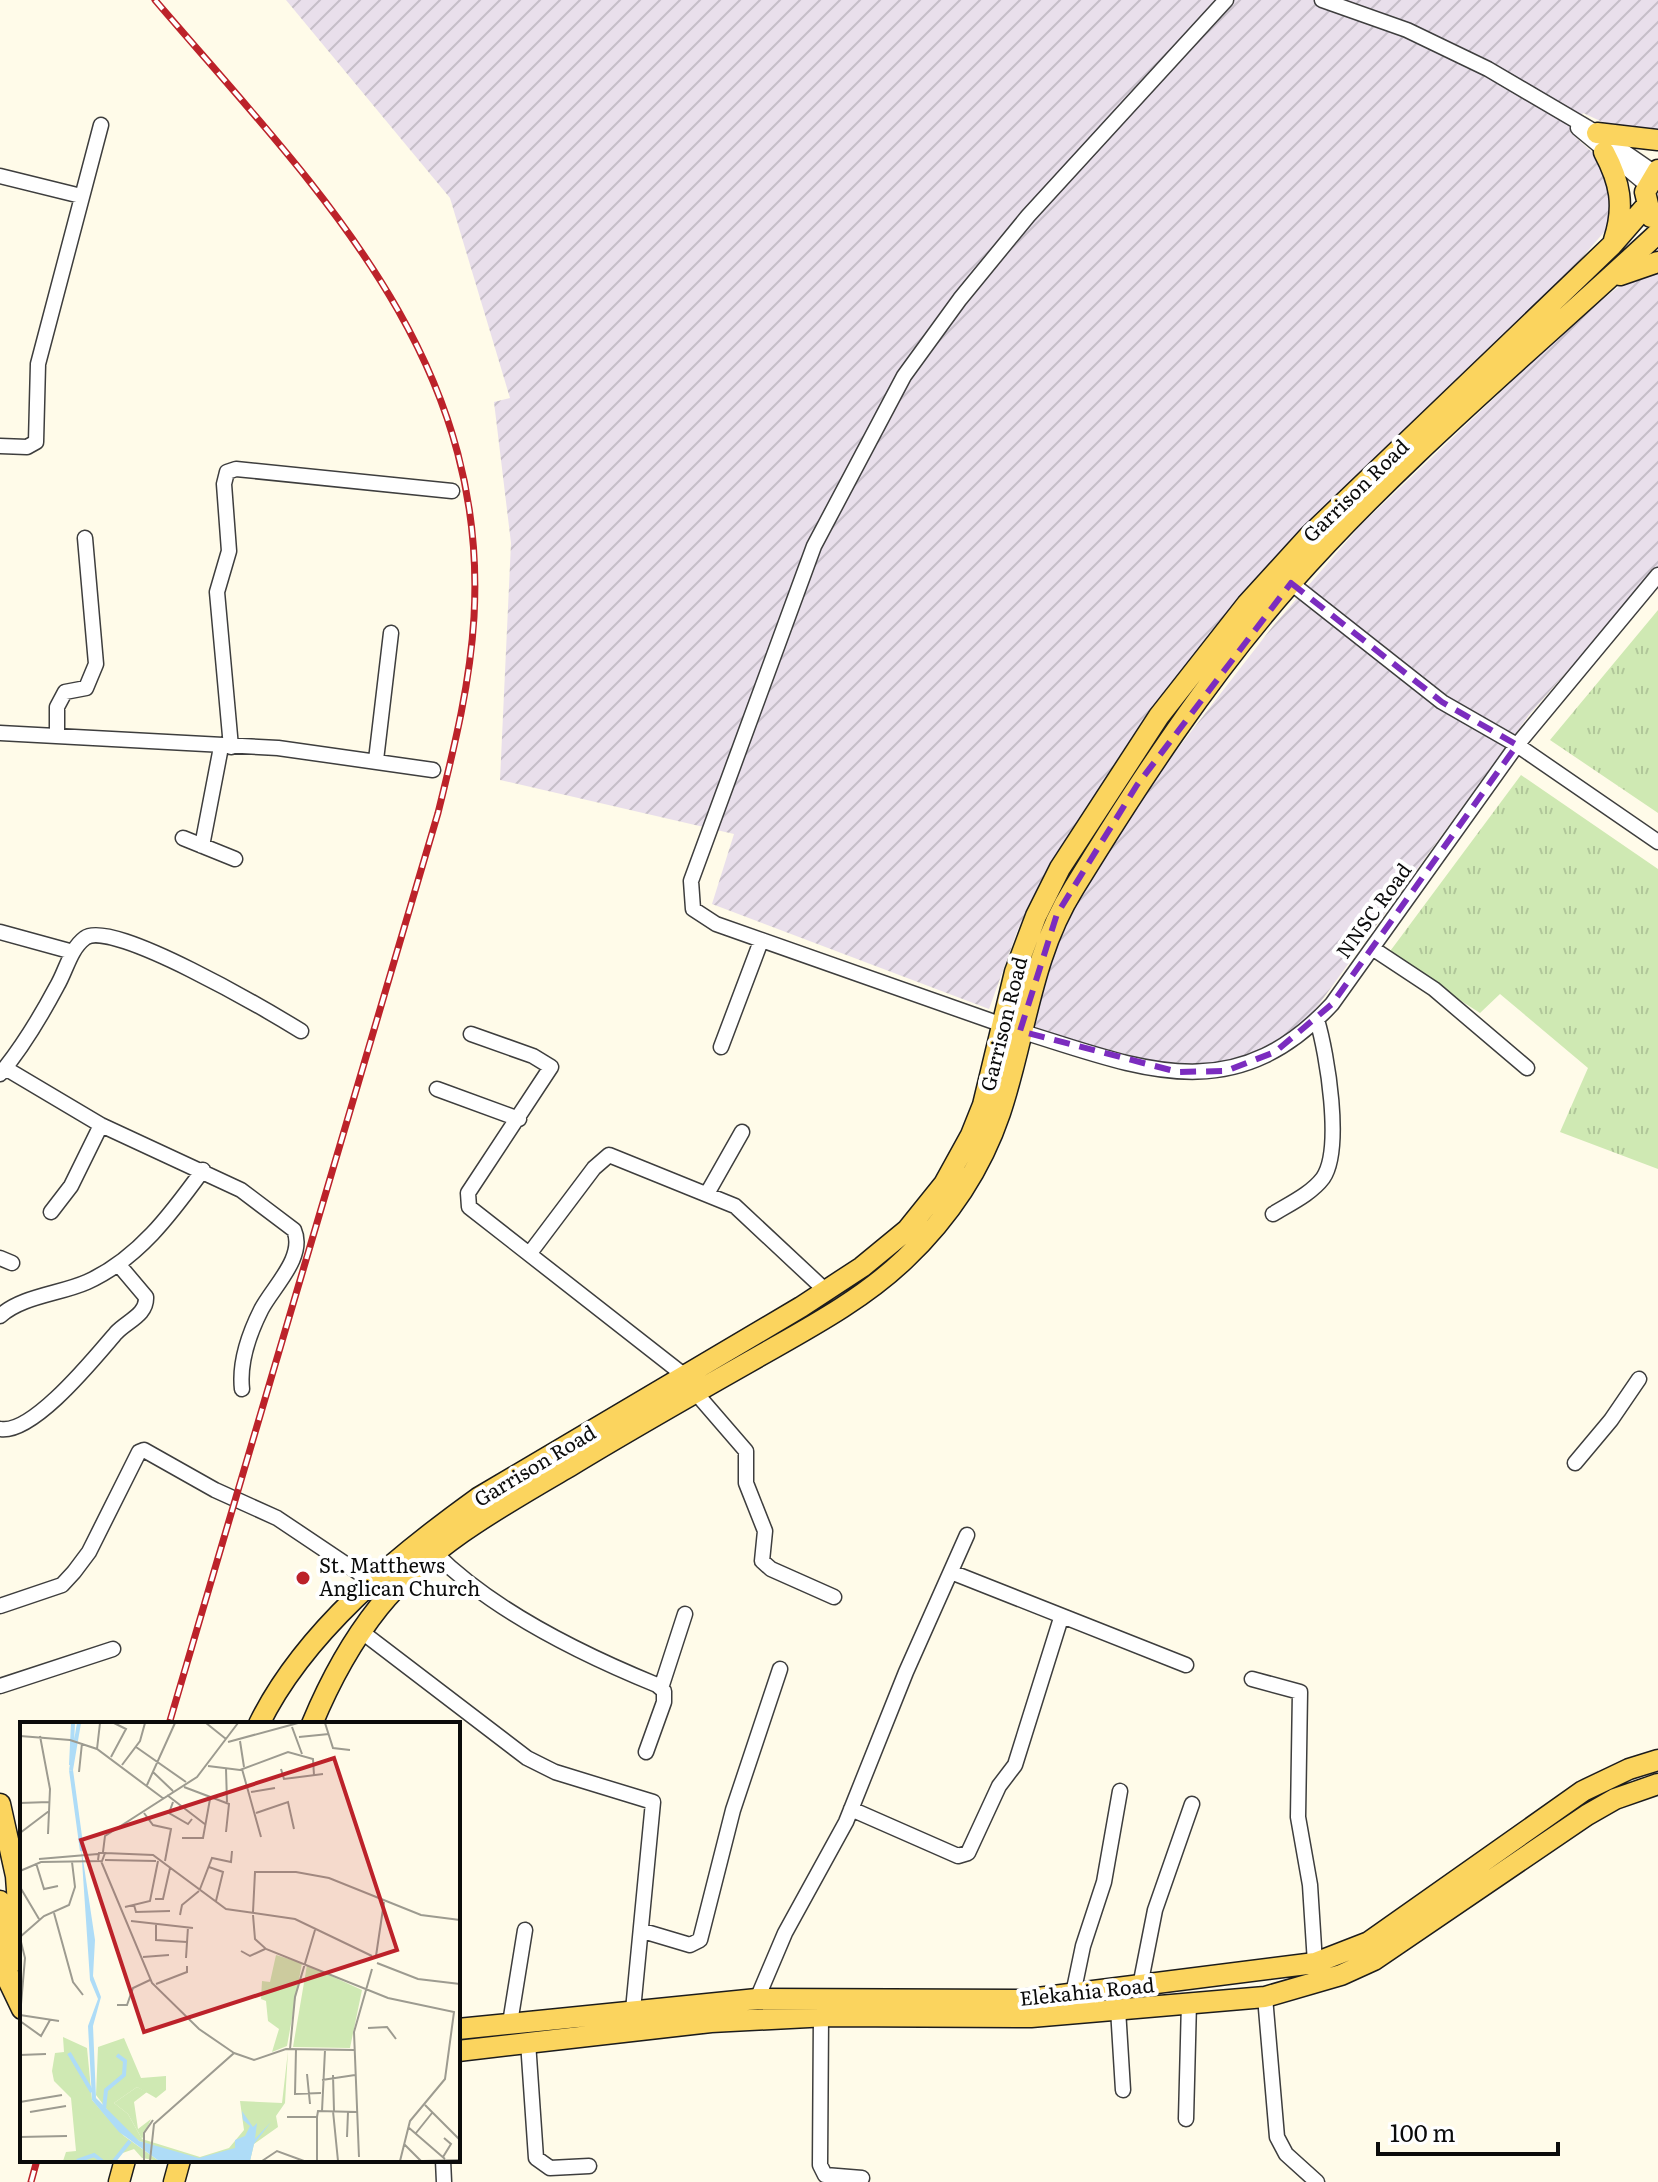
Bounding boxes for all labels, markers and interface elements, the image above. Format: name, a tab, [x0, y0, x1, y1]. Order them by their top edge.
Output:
street label: Garrison Road	[1295, 431, 1414, 548]
street label: NNSC Road	[1327, 856, 1417, 964]
street label: Garrison Road	[971, 953, 1033, 1094]
street label: Garrison Road	[467, 1416, 601, 1513]
place label: St. Matthews Anglican Church	[319, 1549, 480, 1602]
marker: St. Matthews Anglican Church	[294, 1569, 312, 1587]
inset map	[20, 1722, 460, 2162]
street label: Elekahia Road	[1018, 1968, 1156, 2012]
scale bar	[1378, 2106, 1558, 2156]
text: 100 m	[1390, 2114, 1456, 2149]

